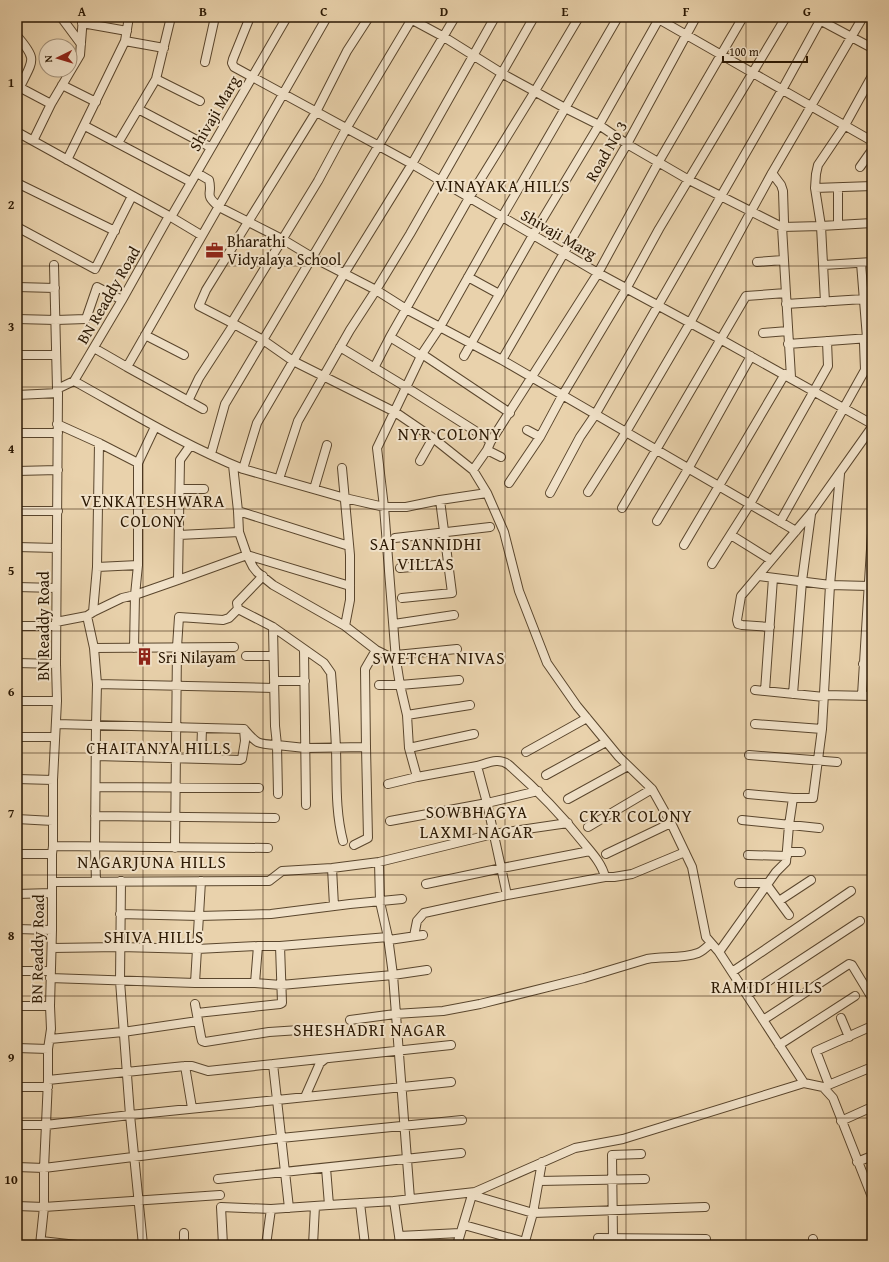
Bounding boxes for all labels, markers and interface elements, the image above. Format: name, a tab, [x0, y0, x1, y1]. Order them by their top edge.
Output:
text: A	[78, 2, 87, 21]
text: B	[199, 2, 207, 21]
text: C	[320, 2, 328, 21]
text: D	[440, 2, 448, 21]
text: E	[562, 2, 569, 21]
text: F	[683, 2, 690, 21]
text: G	[803, 2, 811, 21]
north arrow	[38, 38, 78, 78]
scale bar	[723, 38, 807, 64]
text: 100 m	[729, 43, 759, 60]
text: N	[40, 54, 56, 63]
street label: Shivaji Marg	[183, 71, 245, 155]
text: 1	[8, 73, 14, 92]
street label: Road No 3	[579, 116, 633, 186]
district label: VINAYAKA HILLS	[436, 173, 570, 198]
text: 2	[8, 195, 15, 214]
street label: Shivaji Marg	[517, 203, 601, 265]
place label: Bharathi Vidyalaya School	[227, 229, 342, 271]
office icon: Bharathi Vidyalaya School	[204, 240, 224, 260]
street label: BN Readdy Road	[70, 241, 146, 348]
text: 3	[8, 317, 14, 336]
district label: NYR COLONY	[398, 421, 502, 446]
text: 4	[8, 439, 15, 458]
district label: VENKATESHWARA COLONY	[81, 488, 225, 533]
district label: SAI SANNIDHI VILLAS	[370, 531, 482, 576]
text: 5	[8, 561, 15, 580]
street label: BN Readdy Road	[31, 571, 55, 681]
place label: Sri Nilayam	[158, 645, 236, 669]
district label: SWETCHA NIVAS	[373, 645, 505, 670]
building icon: Sri Nilayam	[135, 647, 155, 667]
text: 6	[8, 682, 15, 701]
district label: CHAITANYA HILLS	[86, 735, 232, 760]
district label: SOWBHAGYA LAXMI NAGAR	[420, 799, 534, 844]
district label: CKYR COLONY	[579, 803, 693, 828]
text: 7	[8, 804, 15, 823]
district label: NAGARJUNA HILLS	[77, 849, 227, 874]
street label: BN Readdy Road	[24, 894, 50, 1004]
district label: SHIVA HILLS	[104, 924, 204, 949]
text: 8	[8, 926, 15, 945]
district label: RAMIDI HILLS	[711, 974, 823, 999]
district label: SHESHADRI NAGAR	[293, 1017, 447, 1042]
text: 9	[8, 1048, 15, 1067]
text: 10	[4, 1170, 18, 1189]

